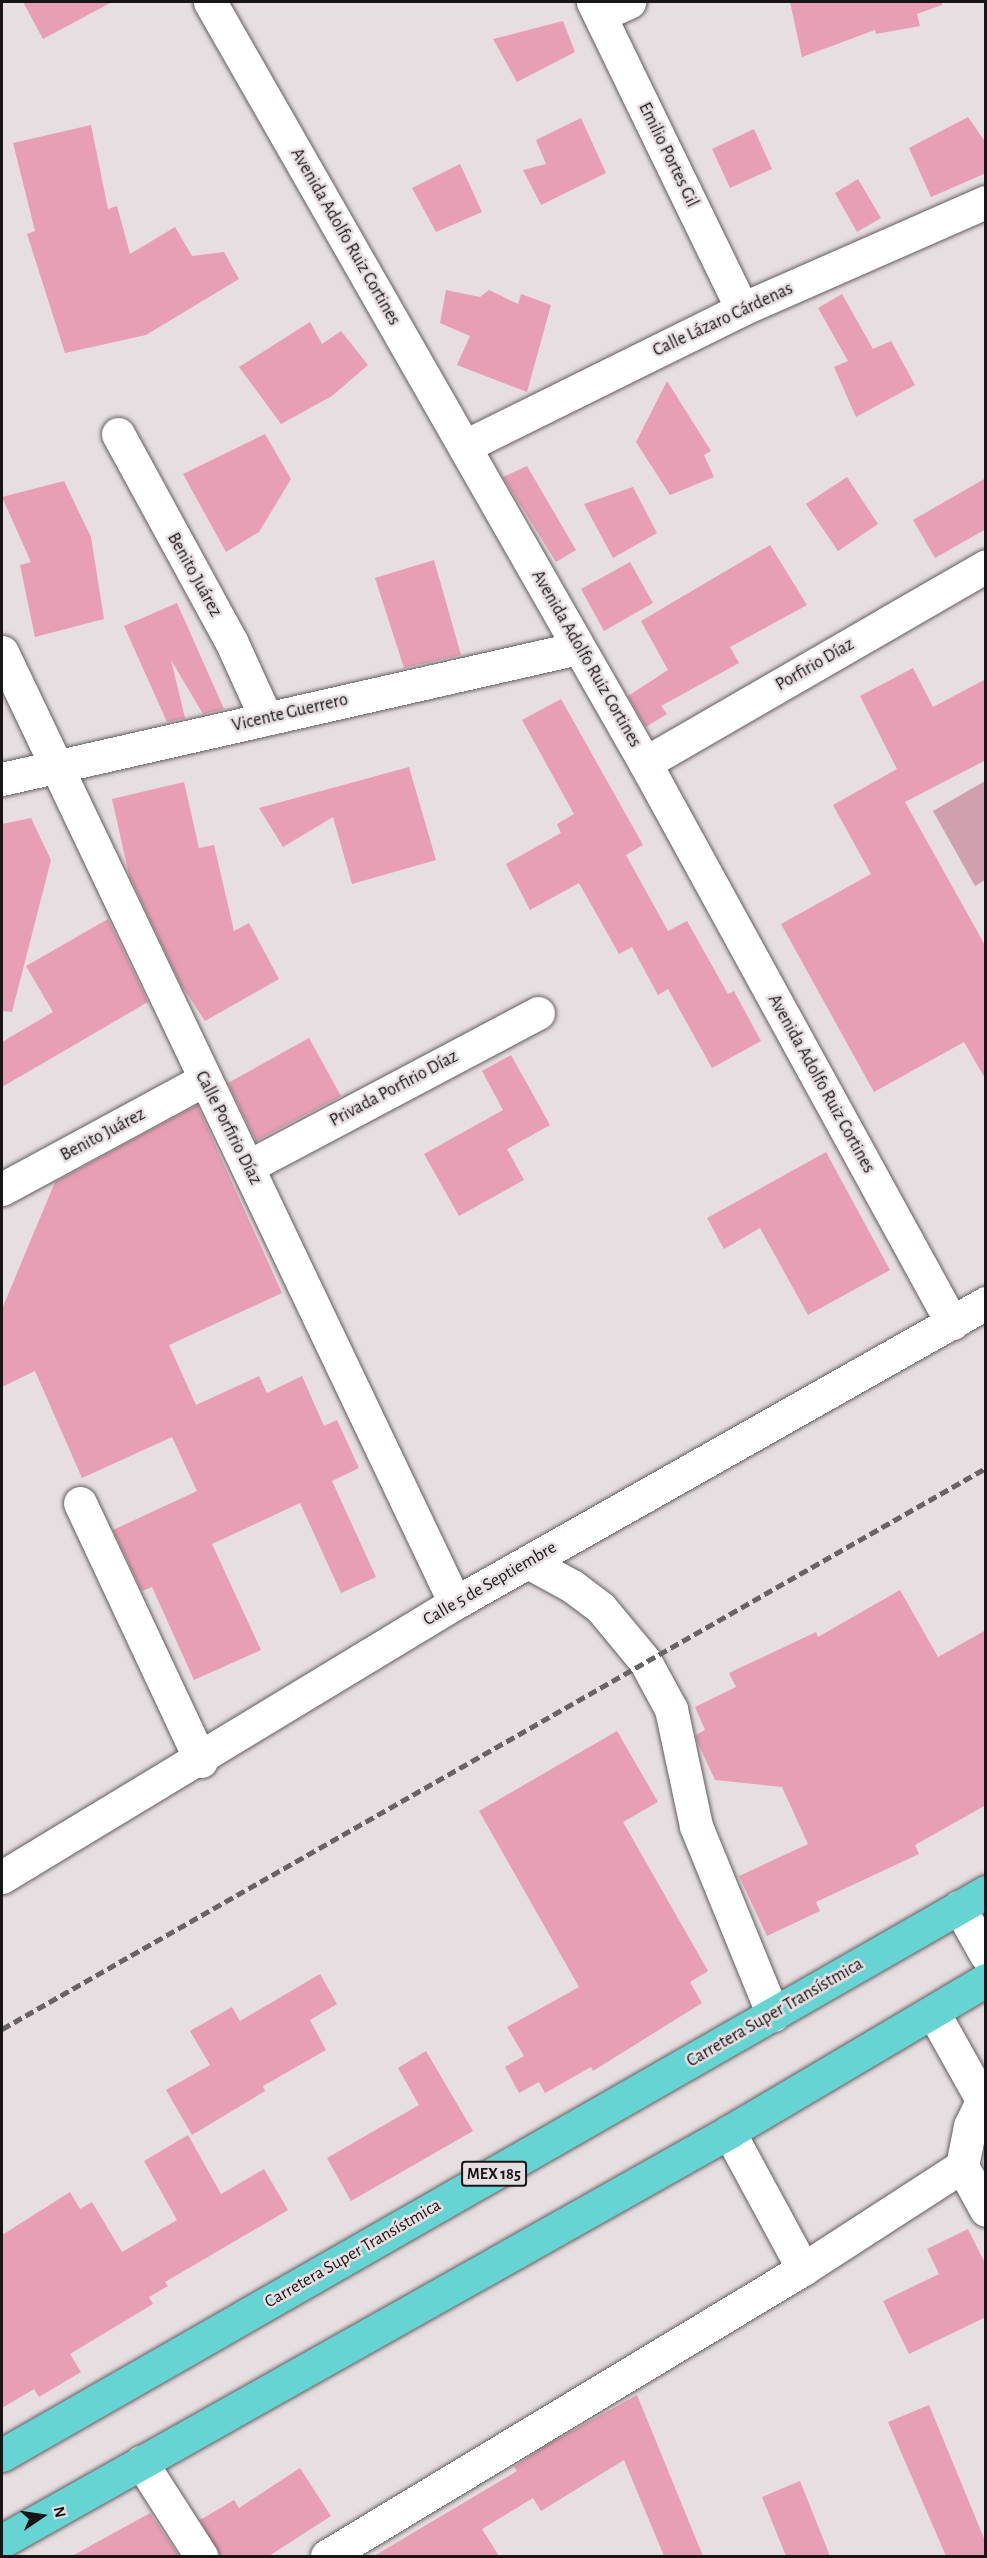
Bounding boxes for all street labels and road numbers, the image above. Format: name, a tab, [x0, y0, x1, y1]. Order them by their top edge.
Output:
street label: Emilio Portes Gil	[633, 99, 703, 211]
street label: Avenida Adolfo Ruiz Cortines	[285, 145, 405, 329]
street label: Calle Lázaro Cárdenas	[650, 278, 796, 362]
street label: Benito Juárez	[162, 529, 226, 621]
street label: Avenida Adolfo Ruiz Cortines	[526, 567, 646, 751]
street label: Porfirio Díaz	[772, 634, 858, 696]
street label: Vicente Guerrero	[230, 689, 350, 737]
street label: Avenida Adolfo Ruiz Cortines	[763, 991, 879, 1177]
street label: Privada Porfirio Díaz	[326, 1046, 462, 1132]
street label: Calle Porfirio Díaz	[190, 1068, 266, 1188]
street label: Benito Juárez	[57, 1104, 149, 1166]
street label: Calle 5 de Septiembre	[419, 1537, 561, 1631]
street label: Carretera Super Transístmica	[683, 1954, 867, 2072]
road number: MEX 185	[461, 2161, 527, 2187]
street label: Carretera Super Transístmica	[261, 2195, 445, 2313]

